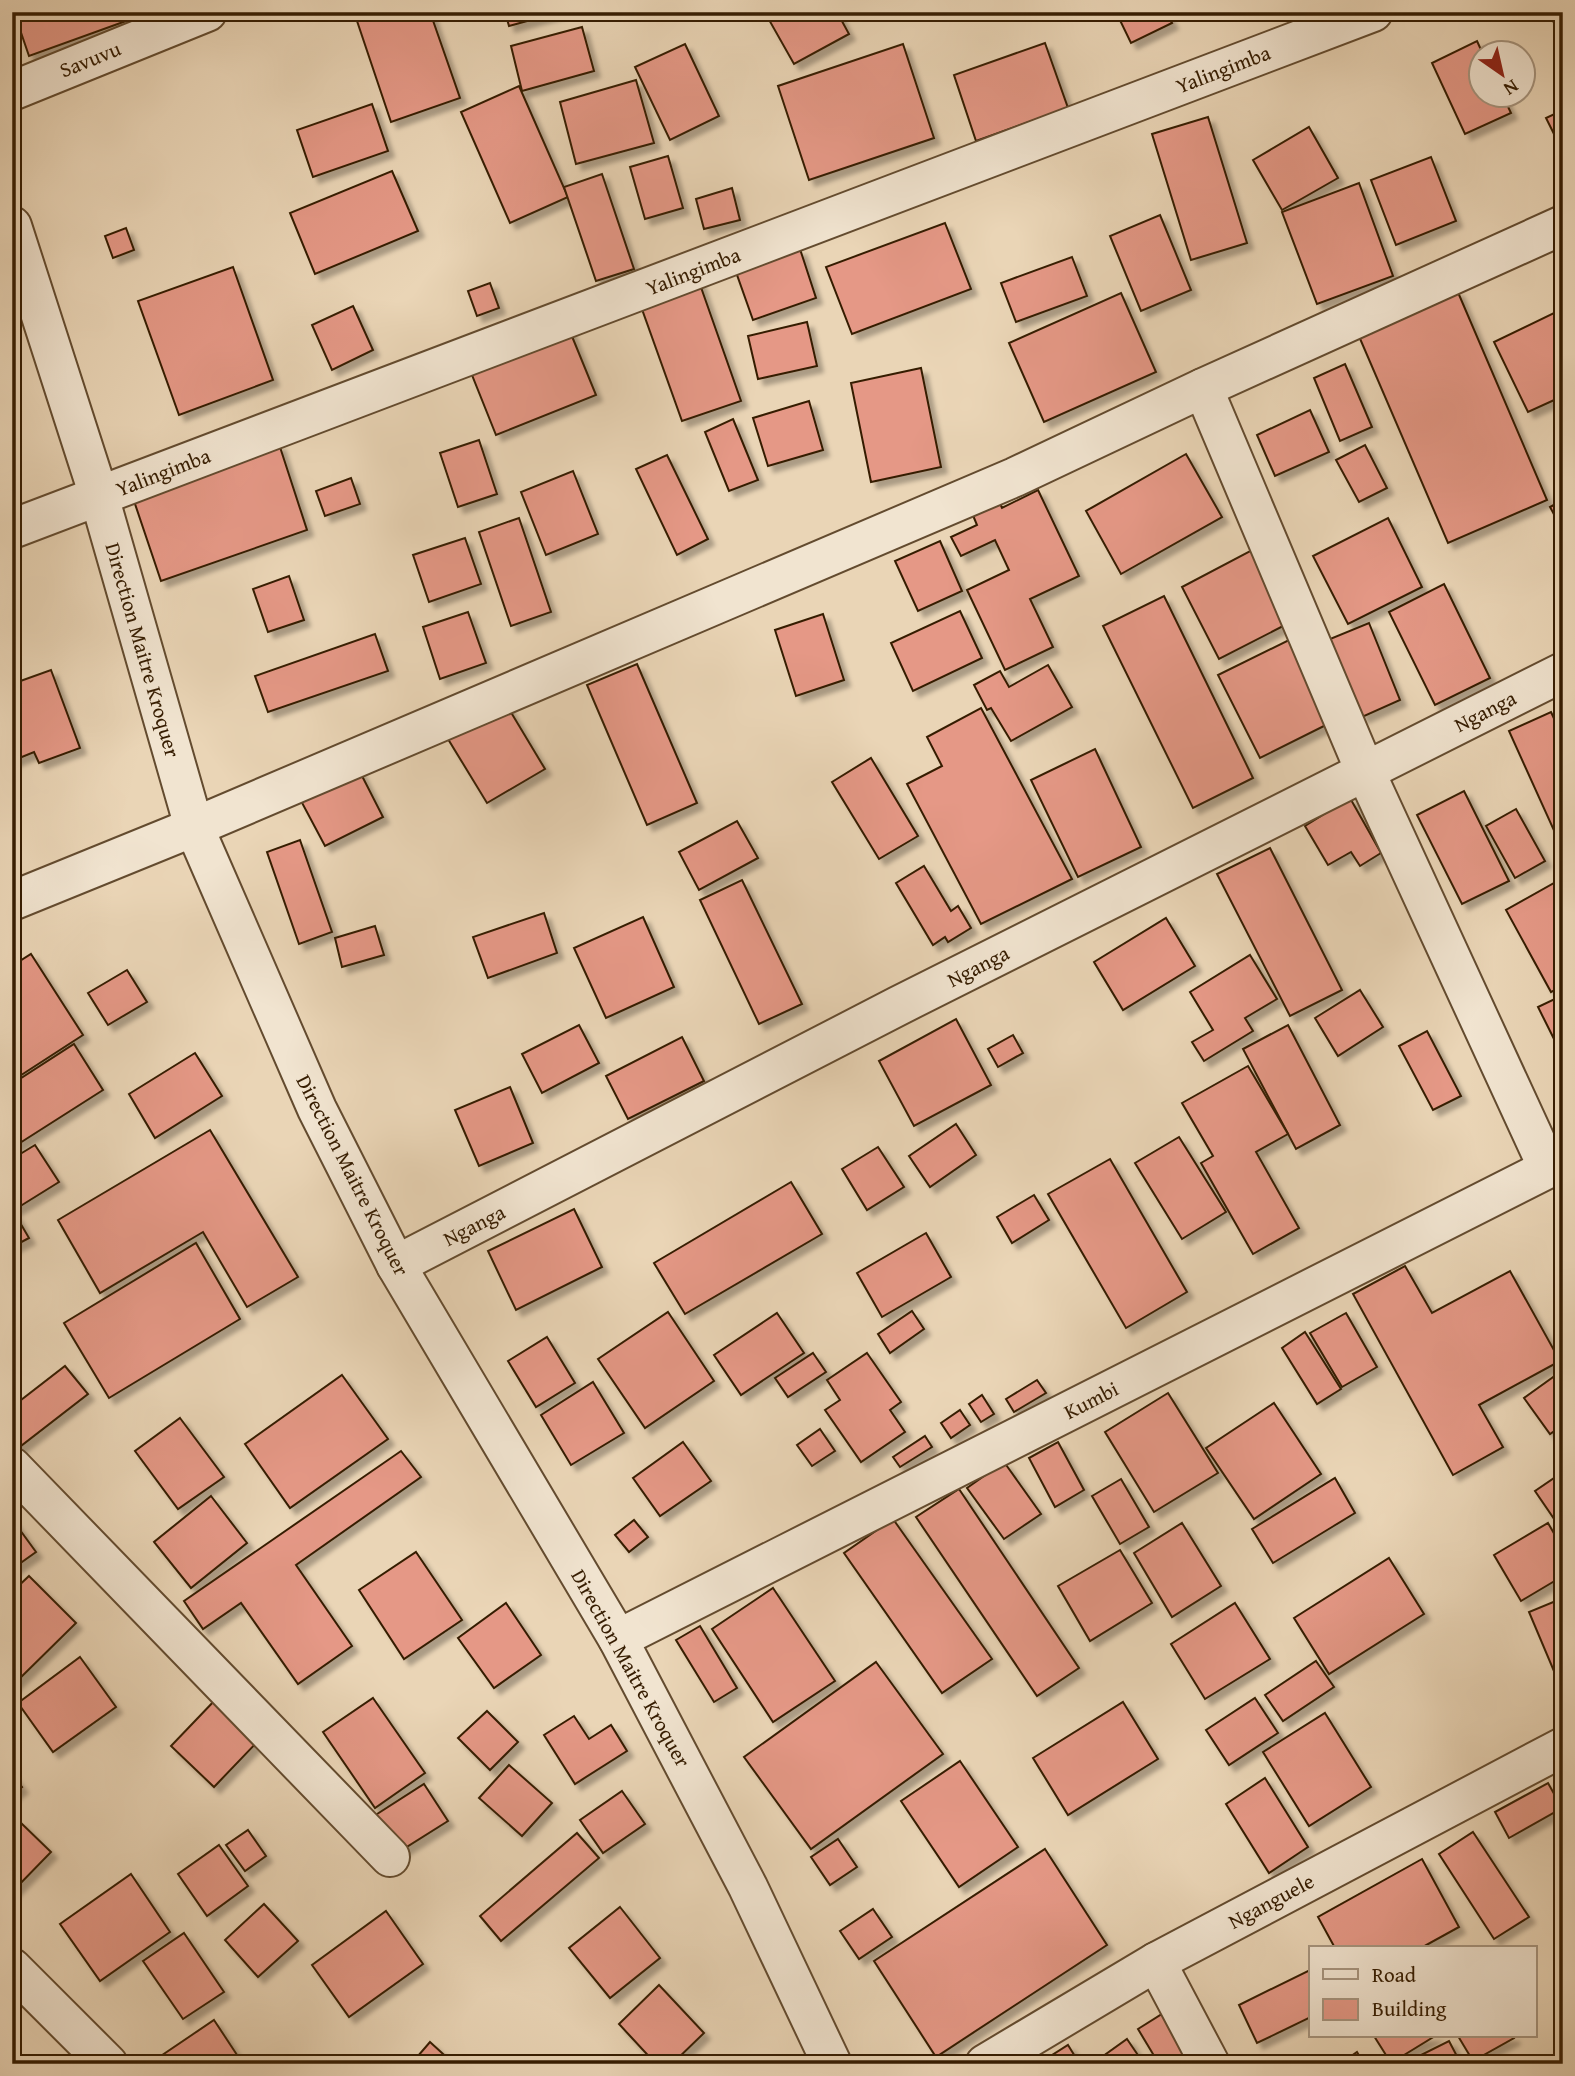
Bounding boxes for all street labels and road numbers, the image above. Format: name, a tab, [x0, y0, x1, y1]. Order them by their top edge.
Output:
street label: Savuvu	[55, 32, 126, 85]
street label: Yalingimba	[1171, 37, 1275, 101]
street label: Yalingimba	[641, 239, 745, 303]
street label: Yalingimba	[111, 440, 215, 504]
street label: Direction Maitre Kroquer	[97, 539, 189, 761]
street label: Nganga	[1448, 682, 1522, 740]
street label: Nganga	[941, 937, 1015, 995]
street label: Direction Maitre Kroquer	[289, 1069, 417, 1281]
street label: Nganga	[437, 1196, 511, 1254]
street label: Kumbi	[1058, 1373, 1124, 1427]
street label: Direction Maitre Kroquer	[564, 1563, 699, 1773]
street label: Nganguele	[1223, 1865, 1320, 1937]

